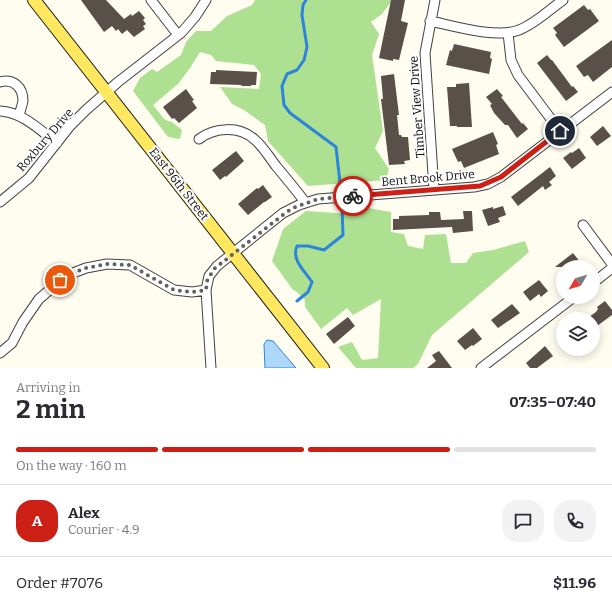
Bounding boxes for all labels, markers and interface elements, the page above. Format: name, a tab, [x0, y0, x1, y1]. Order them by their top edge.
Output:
street label: Timber View Drive	[406, 56, 428, 158]
street label: Roxbury Drive	[14, 106, 76, 174]
pin	[543, 114, 577, 148]
icon: home	[549, 120, 571, 142]
street label: East 96th Street	[146, 145, 212, 224]
street label: Bent Brook Drive	[381, 167, 475, 189]
courier	[333, 176, 373, 216]
icon: bike	[342, 185, 364, 207]
north arrow	[556, 260, 600, 304]
map controls	[556, 260, 600, 356]
pin	[43, 263, 77, 297]
icon: bag	[49, 269, 71, 291]
button: layers	[556, 312, 600, 356]
text: Arriving in	[16, 380, 81, 395]
text: 07:35–07:40	[509, 393, 596, 411]
text: 2 min	[16, 394, 85, 425]
text: On the way · 160 m	[16, 458, 127, 473]
button: chat	[502, 500, 544, 542]
button: phone	[554, 500, 596, 542]
text: Alex	[68, 504, 100, 522]
text: A	[32, 512, 42, 530]
text: Courier · 4.9	[68, 522, 140, 537]
text: Order #7076	[16, 574, 103, 592]
text: $11.96	[553, 574, 596, 592]

